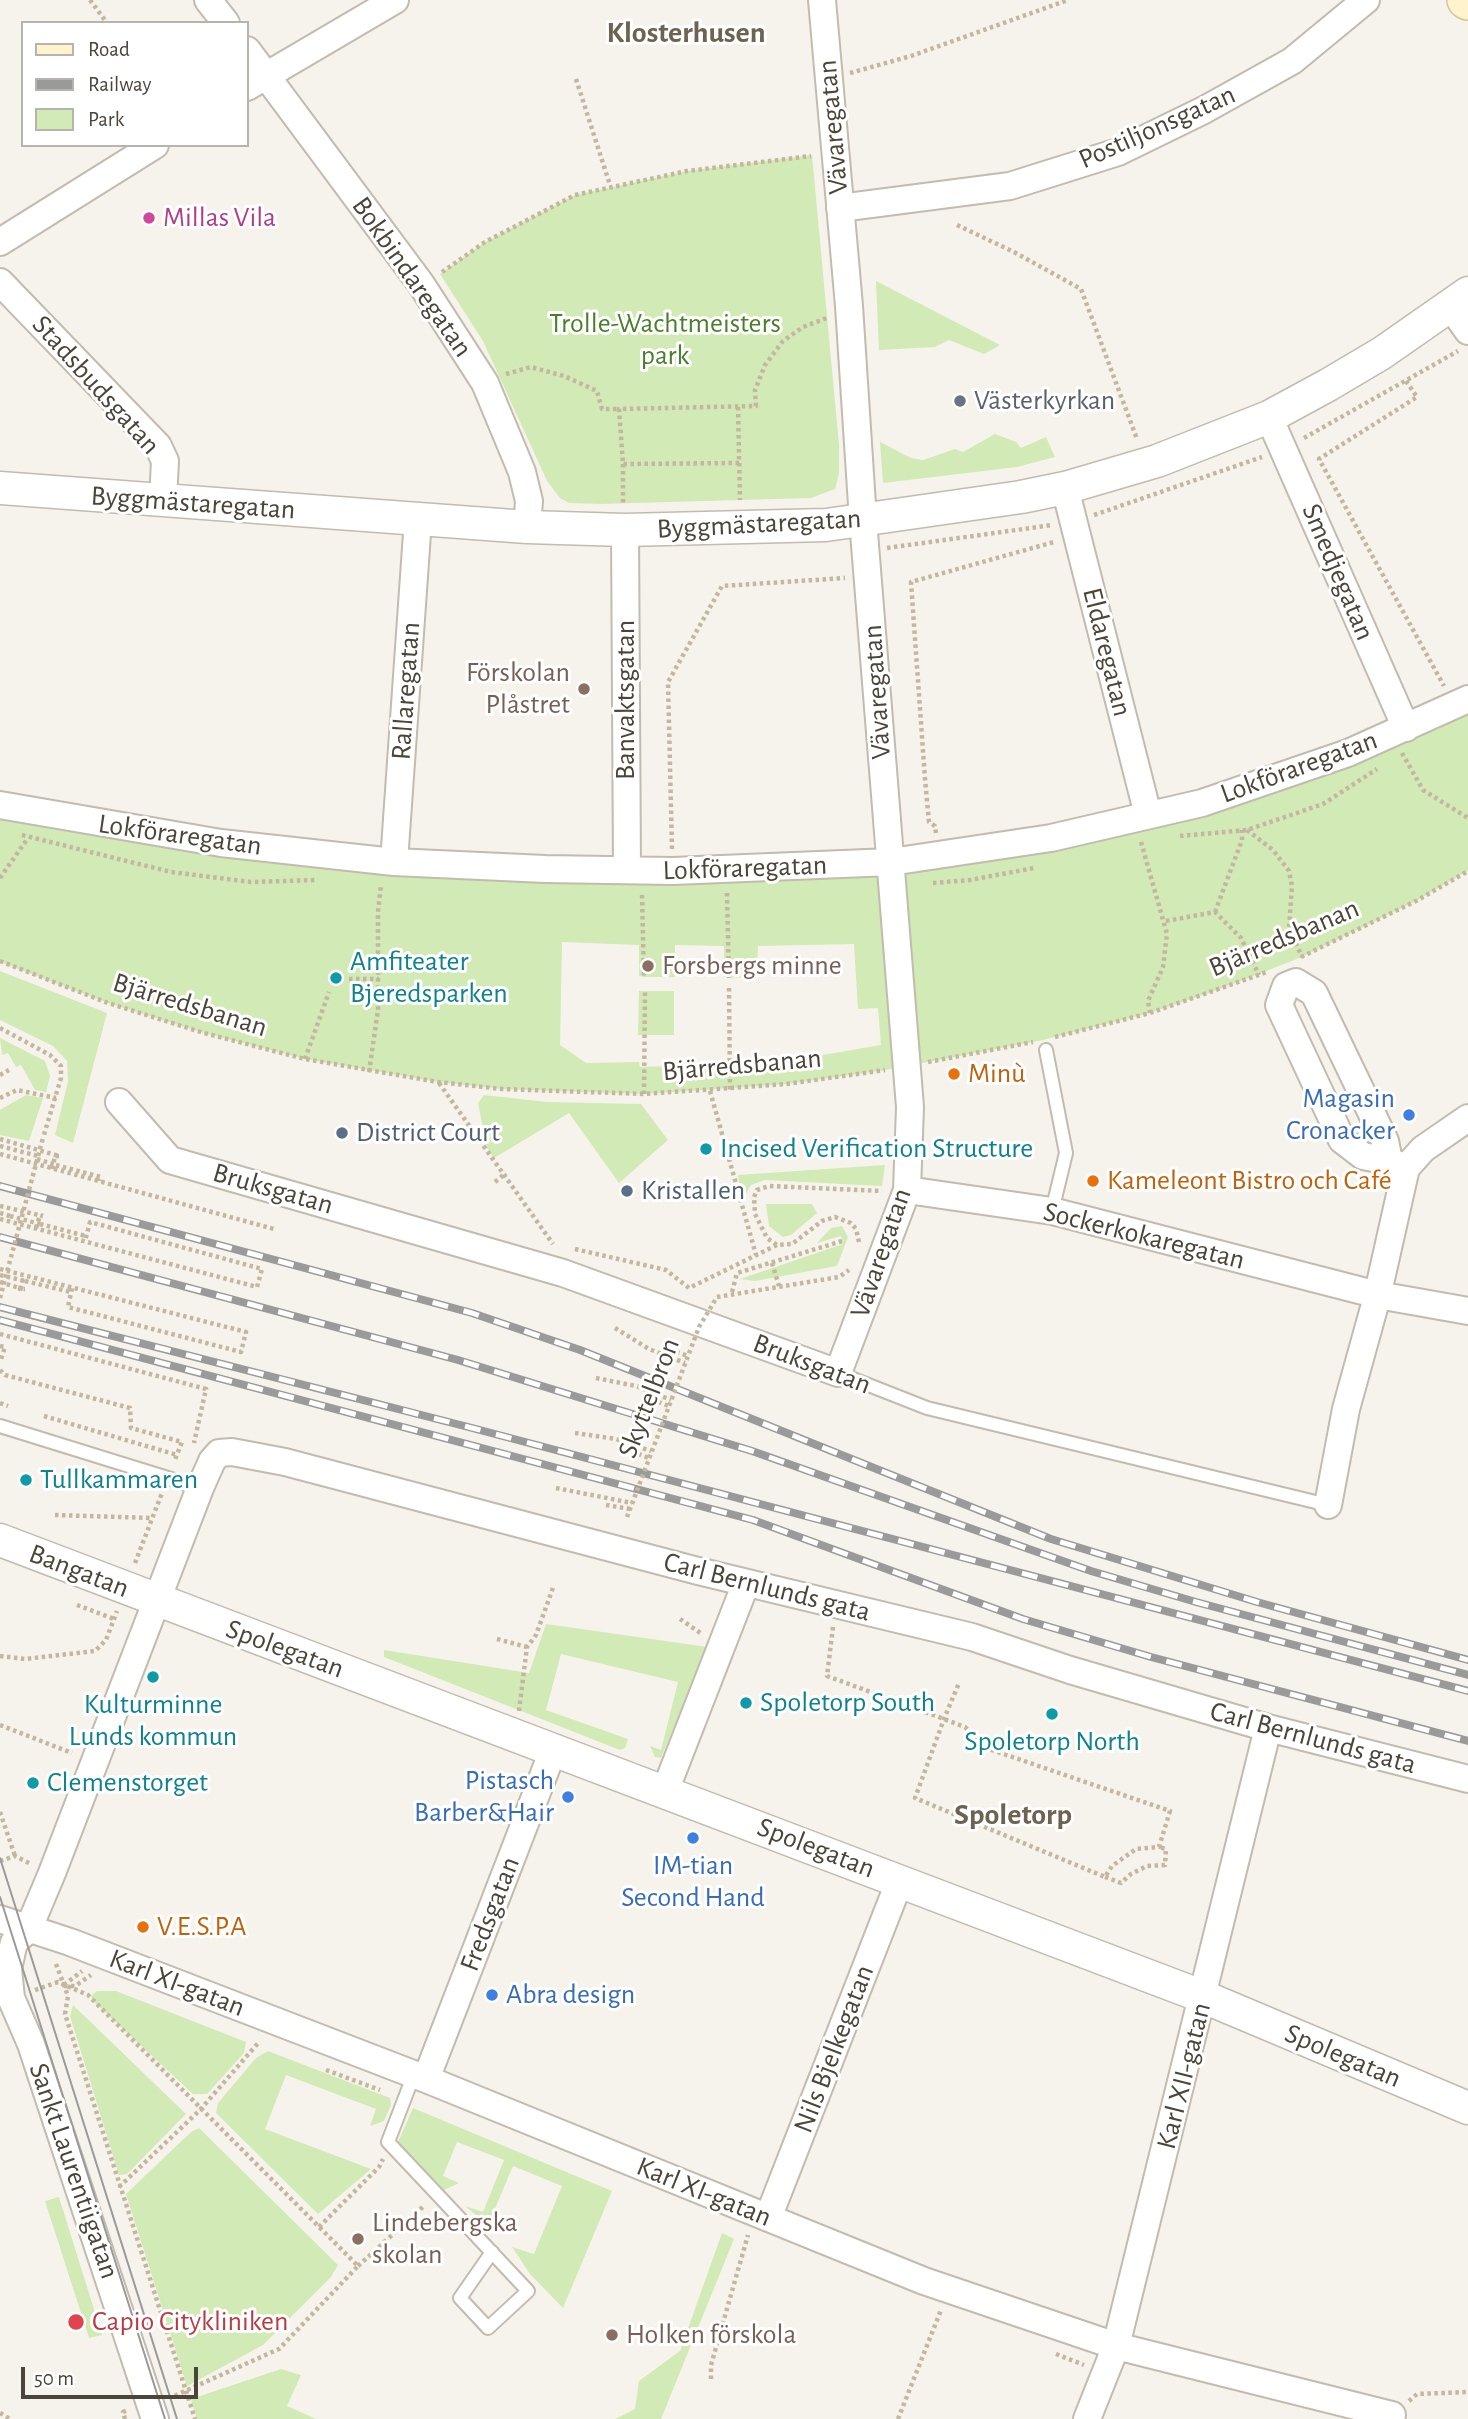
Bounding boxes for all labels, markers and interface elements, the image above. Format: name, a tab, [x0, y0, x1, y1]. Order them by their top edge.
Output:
district label: Klosterhusen	[606, 15, 766, 51]
legend	[21, 21, 248, 147]
text: Road	[88, 39, 130, 60]
street label: Vävaregatan	[810, 58, 856, 196]
text: Railway	[88, 74, 151, 95]
street label: Postiljonsgatan	[1073, 77, 1241, 177]
text: Park	[88, 109, 124, 130]
street label: Bokbindaregatan	[344, 190, 480, 364]
place label: Millas Vila	[163, 201, 276, 235]
marker: Millas Vila	[141, 210, 157, 226]
park label: Trolle-Wachtmeisters park	[549, 307, 781, 373]
street label: Stadsbudsgatan	[25, 308, 167, 462]
place label: Västerkyrkan	[974, 384, 1115, 418]
marker: Västerkyrkan	[952, 393, 968, 409]
street label: Byggmästaregatan	[90, 479, 296, 527]
street label: Smedjegatan	[1294, 499, 1382, 645]
street label: Byggmästaregatan	[656, 502, 862, 546]
street label: Eldaregatan	[1075, 584, 1139, 720]
street label: Banvaktsgatan	[609, 620, 643, 780]
street label: Rallaregatan	[384, 621, 428, 761]
street label: Vävaregatan	[856, 624, 898, 760]
place label: Förskolan Plåstret	[466, 656, 570, 722]
marker: Förskolan Plåstret	[576, 681, 592, 697]
street label: Lokföraregatan	[1216, 723, 1382, 811]
street label: Lokföraregatan	[96, 807, 264, 863]
street label: Lokföraregatan	[662, 848, 828, 888]
street label: Bjärredsbanan	[1204, 891, 1364, 985]
place label: Amfiteater Bjeredsparken	[350, 945, 508, 1011]
place label: Forsbergs minne	[662, 949, 842, 983]
marker: Forsbergs minne	[640, 958, 656, 974]
street label: Bjärredsbanan	[109, 966, 271, 1044]
marker: Amfiteater Bjeredsparken	[328, 970, 344, 986]
street label: Bjärredsbanan	[661, 1041, 823, 1089]
place label: Minù	[968, 1057, 1026, 1091]
marker: Minù	[946, 1066, 962, 1082]
place label: Magasin Cronacker	[1286, 1082, 1395, 1148]
marker: Magasin Cronacker	[1401, 1107, 1417, 1123]
place label: District Court	[356, 1116, 500, 1150]
marker: District Court	[334, 1125, 350, 1141]
place label: Incised Verification Structure	[720, 1132, 1033, 1166]
marker: Incised Verification Structure	[698, 1141, 714, 1157]
street label: Bruksgatan	[209, 1156, 337, 1222]
place label: Kameleont Bistro och Café	[1107, 1164, 1392, 1198]
marker: Kameleont Bistro och Café	[1085, 1173, 1101, 1189]
place label: Kristallen	[641, 1174, 745, 1208]
marker: Kristallen	[619, 1183, 635, 1199]
street label: Vävaregatan	[843, 1184, 919, 1322]
street label: Sockerkokaregatan	[1040, 1195, 1248, 1277]
street label: Bruksgatan	[748, 1326, 876, 1402]
street label: Skyttelbron	[611, 1333, 687, 1463]
place label: Tullkammaren	[40, 1463, 198, 1497]
marker: Tullkammaren	[18, 1472, 34, 1488]
street label: Bangatan	[24, 1537, 134, 1605]
street label: Carl Bernlunds gata	[660, 1545, 874, 1629]
street label: Spolegatan	[221, 1612, 349, 1686]
marker: Kulturminne Lunds kommun	[145, 1669, 161, 1685]
place label: Spoletorp South	[760, 1686, 935, 1720]
place label: Kulturminne Lunds kommun	[69, 1688, 237, 1754]
street label: Carl Bernlunds gata	[1206, 1694, 1420, 1782]
marker: Spoletorp South	[738, 1695, 754, 1711]
marker: Spoletorp North	[1044, 1706, 1060, 1722]
place label: Spoletorp North	[964, 1725, 1140, 1759]
place label: Pistasch Barber&Hair	[414, 1764, 554, 1830]
place label: Clemenstorget	[47, 1766, 208, 1800]
marker: Clemenstorget	[25, 1775, 41, 1791]
marker: Pistasch Barber&Hair	[560, 1789, 576, 1805]
district label: Spoletorp	[954, 1797, 1072, 1833]
street label: Spolegatan	[753, 1810, 879, 1886]
marker: IM-tian Second Hand	[685, 1830, 701, 1846]
place label: IM-tian Second Hand	[621, 1849, 765, 1915]
street label: Fredsgatan	[453, 1852, 527, 1976]
place label: V.E.S.P.A	[157, 1910, 247, 1944]
marker: V.E.S.P.A	[135, 1919, 151, 1935]
street label: Karl XI-gatan	[104, 1942, 250, 2024]
street label: Nils Bjelkegatan	[787, 1960, 881, 2138]
place label: Abra design	[506, 1978, 635, 2012]
marker: Abra design	[484, 1987, 500, 2003]
street label: Karl XII-gatan	[1150, 1999, 1218, 2153]
street label: Spolegatan	[1280, 2017, 1406, 2095]
street label: Sankt Laurentiigatan	[21, 2059, 127, 2283]
street label: Karl XI-gatan	[632, 2150, 776, 2234]
place label: Lindebergska skolan	[372, 2206, 518, 2272]
marker: Lindebergska skolan	[350, 2231, 366, 2247]
place label: Capio Citykliniken	[92, 2305, 288, 2339]
marker: Capio Citykliniken	[66, 2312, 86, 2332]
place label: Holken förskola	[626, 2318, 796, 2352]
marker: Holken förskola	[604, 2327, 620, 2343]
scale bar	[24, 2352, 201, 2396]
text: 50 m	[34, 2368, 74, 2389]

